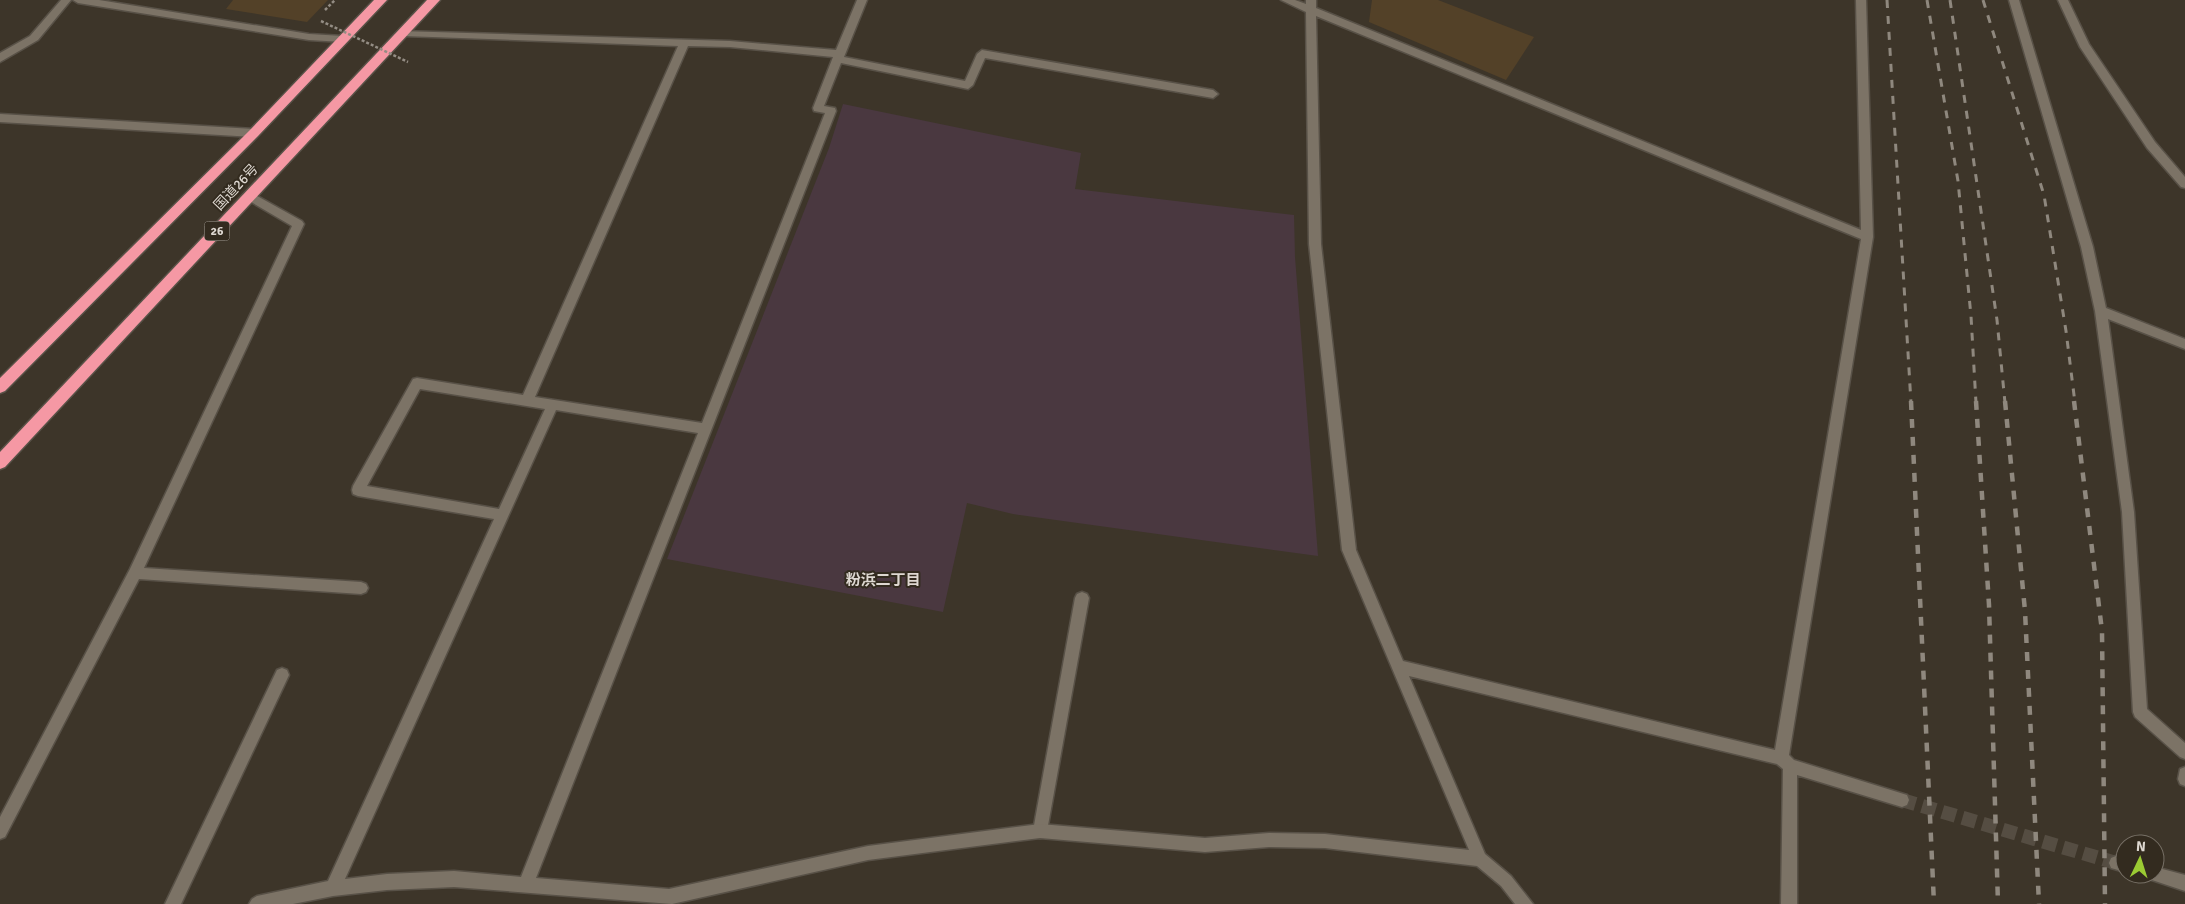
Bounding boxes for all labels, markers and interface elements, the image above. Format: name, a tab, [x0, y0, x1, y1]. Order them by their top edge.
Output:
street label: 国道26号	[210, 160, 262, 214]
road number: 26	[204, 222, 230, 240]
district label: 粉浜二丁目	[845, 571, 921, 589]
north arrow	[2115, 834, 2165, 884]
text: N	[2135, 838, 2146, 855]

